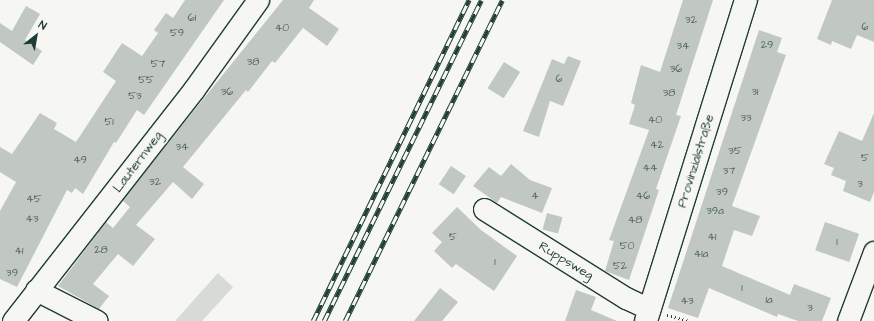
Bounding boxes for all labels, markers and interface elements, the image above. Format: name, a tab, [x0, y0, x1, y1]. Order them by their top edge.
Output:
house number: 61	[188, 11, 196, 25]
house number: 32	[685, 13, 697, 27]
north arrow	[16, 16, 56, 56]
text: N	[36, 17, 49, 33]
house number: 6	[862, 20, 868, 34]
house number: 40	[275, 21, 289, 35]
house number: 59	[170, 26, 184, 40]
house number: 29	[761, 38, 773, 52]
house number: 34	[676, 39, 690, 53]
house number: 38	[247, 55, 259, 69]
house number: 57	[151, 57, 165, 71]
house number: 36	[670, 62, 682, 76]
house number: 6	[556, 72, 562, 86]
house number: 55	[138, 73, 154, 87]
house number: 36	[221, 85, 233, 99]
house number: 31	[751, 85, 759, 99]
house number: 38	[663, 86, 675, 100]
house number: 53	[128, 89, 142, 103]
house number: 33	[740, 111, 752, 125]
street label: Provinzialstraße	[674, 112, 718, 210]
house number: 40	[648, 113, 662, 127]
house number: 51	[104, 115, 114, 129]
street label: Lauternweg	[110, 128, 166, 196]
house number: 42	[650, 138, 664, 152]
house number: 34	[175, 140, 189, 154]
house number: 35	[728, 144, 742, 158]
house number: 5	[861, 151, 869, 165]
house number: 49	[73, 153, 87, 167]
house number: 44	[643, 161, 657, 175]
house number: 37	[723, 164, 735, 178]
house number: 32	[149, 175, 161, 189]
house number: 3	[857, 177, 863, 191]
house number: 39	[716, 185, 728, 199]
house number: 4	[531, 189, 539, 203]
house number: 46	[636, 189, 650, 203]
house number: 45	[26, 192, 42, 206]
house number: 39a	[706, 204, 724, 218]
house number: 43	[25, 212, 39, 226]
house number: 48	[628, 213, 642, 227]
house number: 5	[449, 230, 457, 244]
house number: 41	[708, 230, 716, 244]
house number: 1	[836, 235, 838, 249]
street label: Ruppsweg	[536, 239, 596, 283]
house number: 50	[620, 239, 634, 253]
house number: 28	[94, 243, 108, 257]
house number: 41	[15, 244, 23, 258]
house number: 41a	[694, 247, 708, 261]
house number: 1	[494, 255, 496, 269]
house number: 52	[613, 259, 627, 273]
house number: 39	[6, 266, 18, 280]
house number: 1	[741, 281, 743, 295]
house number: 1a	[765, 293, 773, 307]
house number: 43	[680, 294, 694, 308]
house number: 3	[807, 301, 813, 315]

